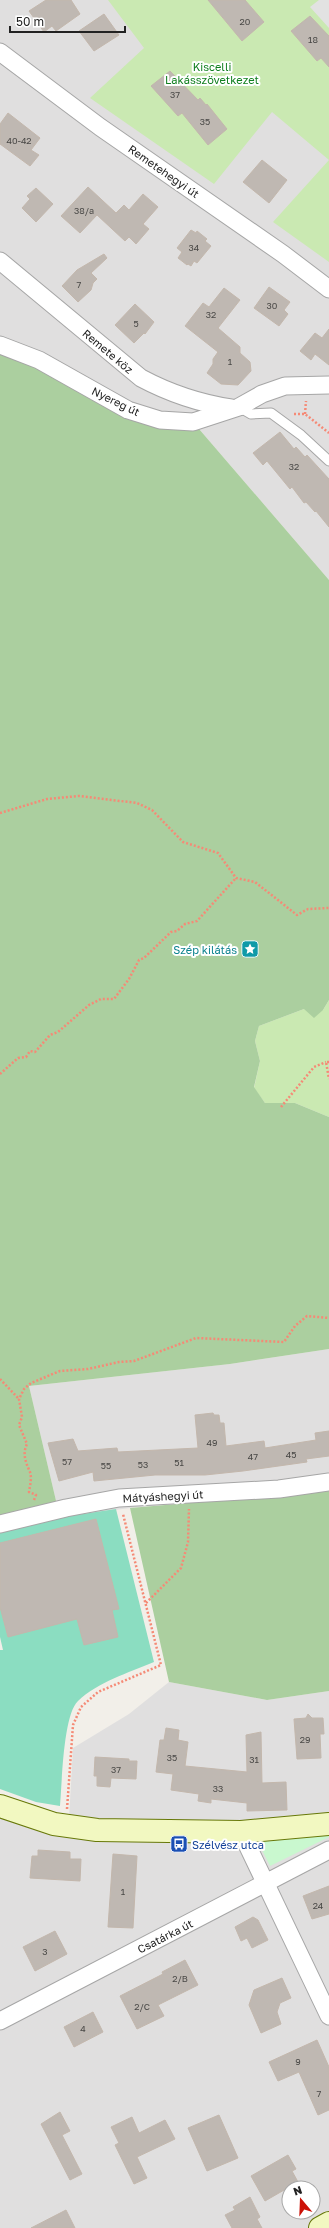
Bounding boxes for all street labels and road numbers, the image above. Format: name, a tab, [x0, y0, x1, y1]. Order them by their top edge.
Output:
street label: Remetehegyi út	[126, 142, 202, 200]
street label: Remete köz	[80, 326, 136, 376]
street label: Nyereg út	[90, 384, 142, 418]
street label: Mátyáshegyi út	[122, 1487, 204, 1505]
street label: Csatárka út	[135, 1916, 195, 1956]

